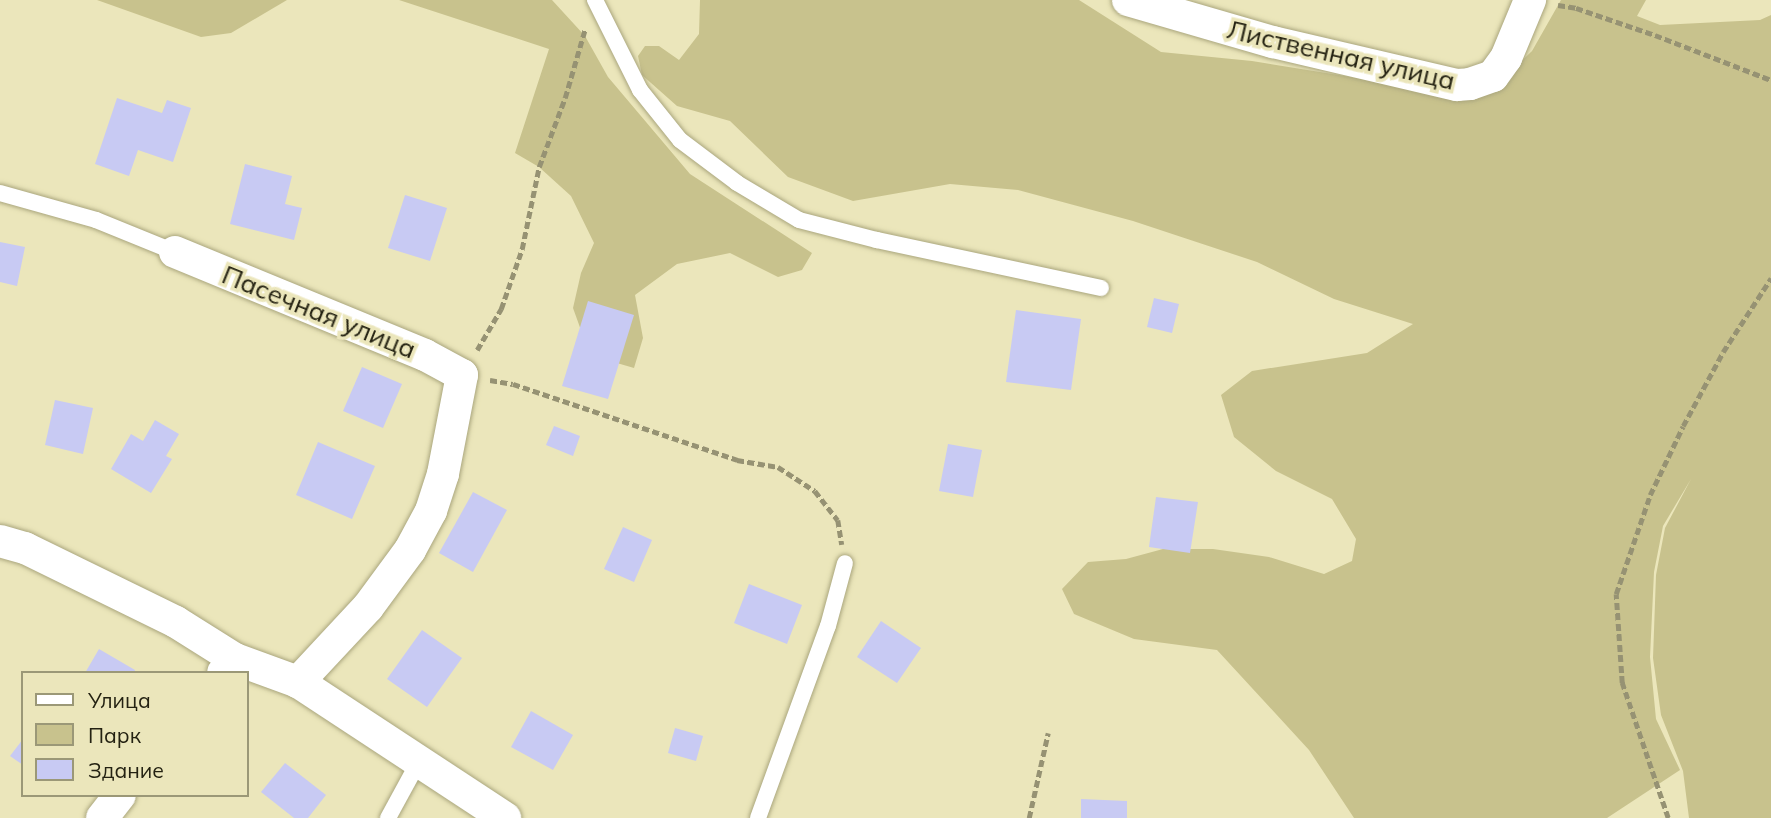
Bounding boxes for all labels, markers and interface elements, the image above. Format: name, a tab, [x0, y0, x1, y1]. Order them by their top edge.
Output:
street label: Лиственная улица	[1224, 14, 1458, 96]
street label: Пасечная улица	[218, 259, 420, 365]
legend	[21, 671, 248, 797]
text: Улица	[88, 687, 151, 713]
text: Парк	[88, 722, 141, 748]
text: Здание	[88, 757, 164, 783]

